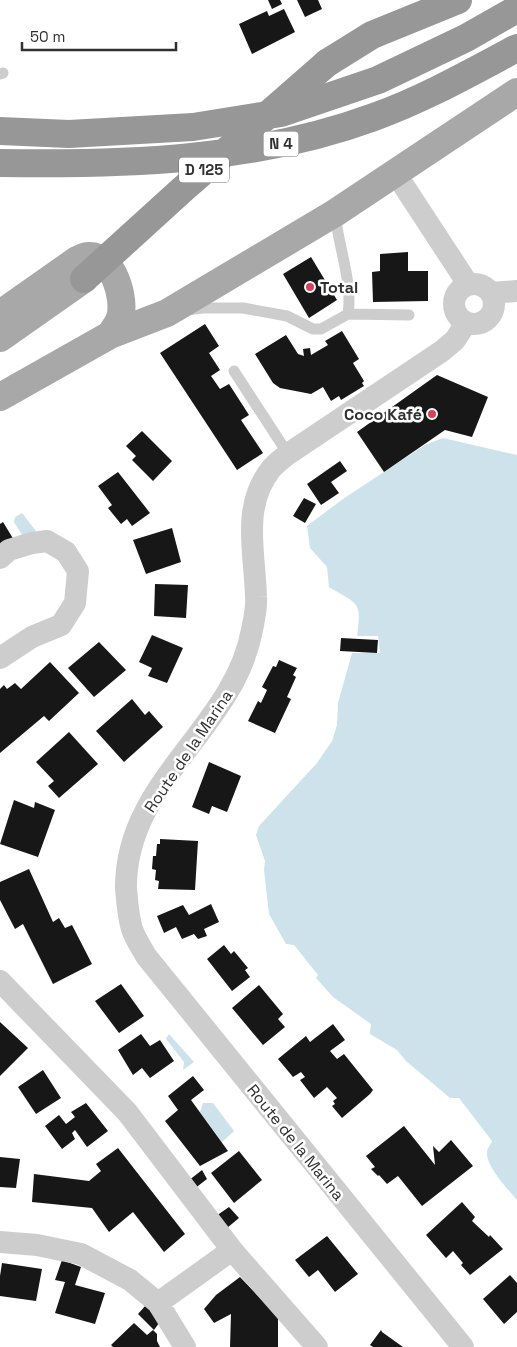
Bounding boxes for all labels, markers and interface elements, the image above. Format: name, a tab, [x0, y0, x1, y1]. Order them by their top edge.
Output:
scale bar	[22, 20, 176, 52]
text: 50 m	[30, 27, 65, 46]
road number: N 4	[264, 132, 298, 156]
road number: D 125	[179, 158, 229, 182]
place label: Total	[320, 277, 358, 298]
marker: Total	[304, 281, 316, 293]
place label: Coco Kafé	[344, 404, 422, 425]
marker: Coco Kafé	[426, 408, 438, 420]
street label: Route de la Marina	[140, 686, 237, 817]
street label: Route de la Marina	[242, 1080, 349, 1205]

